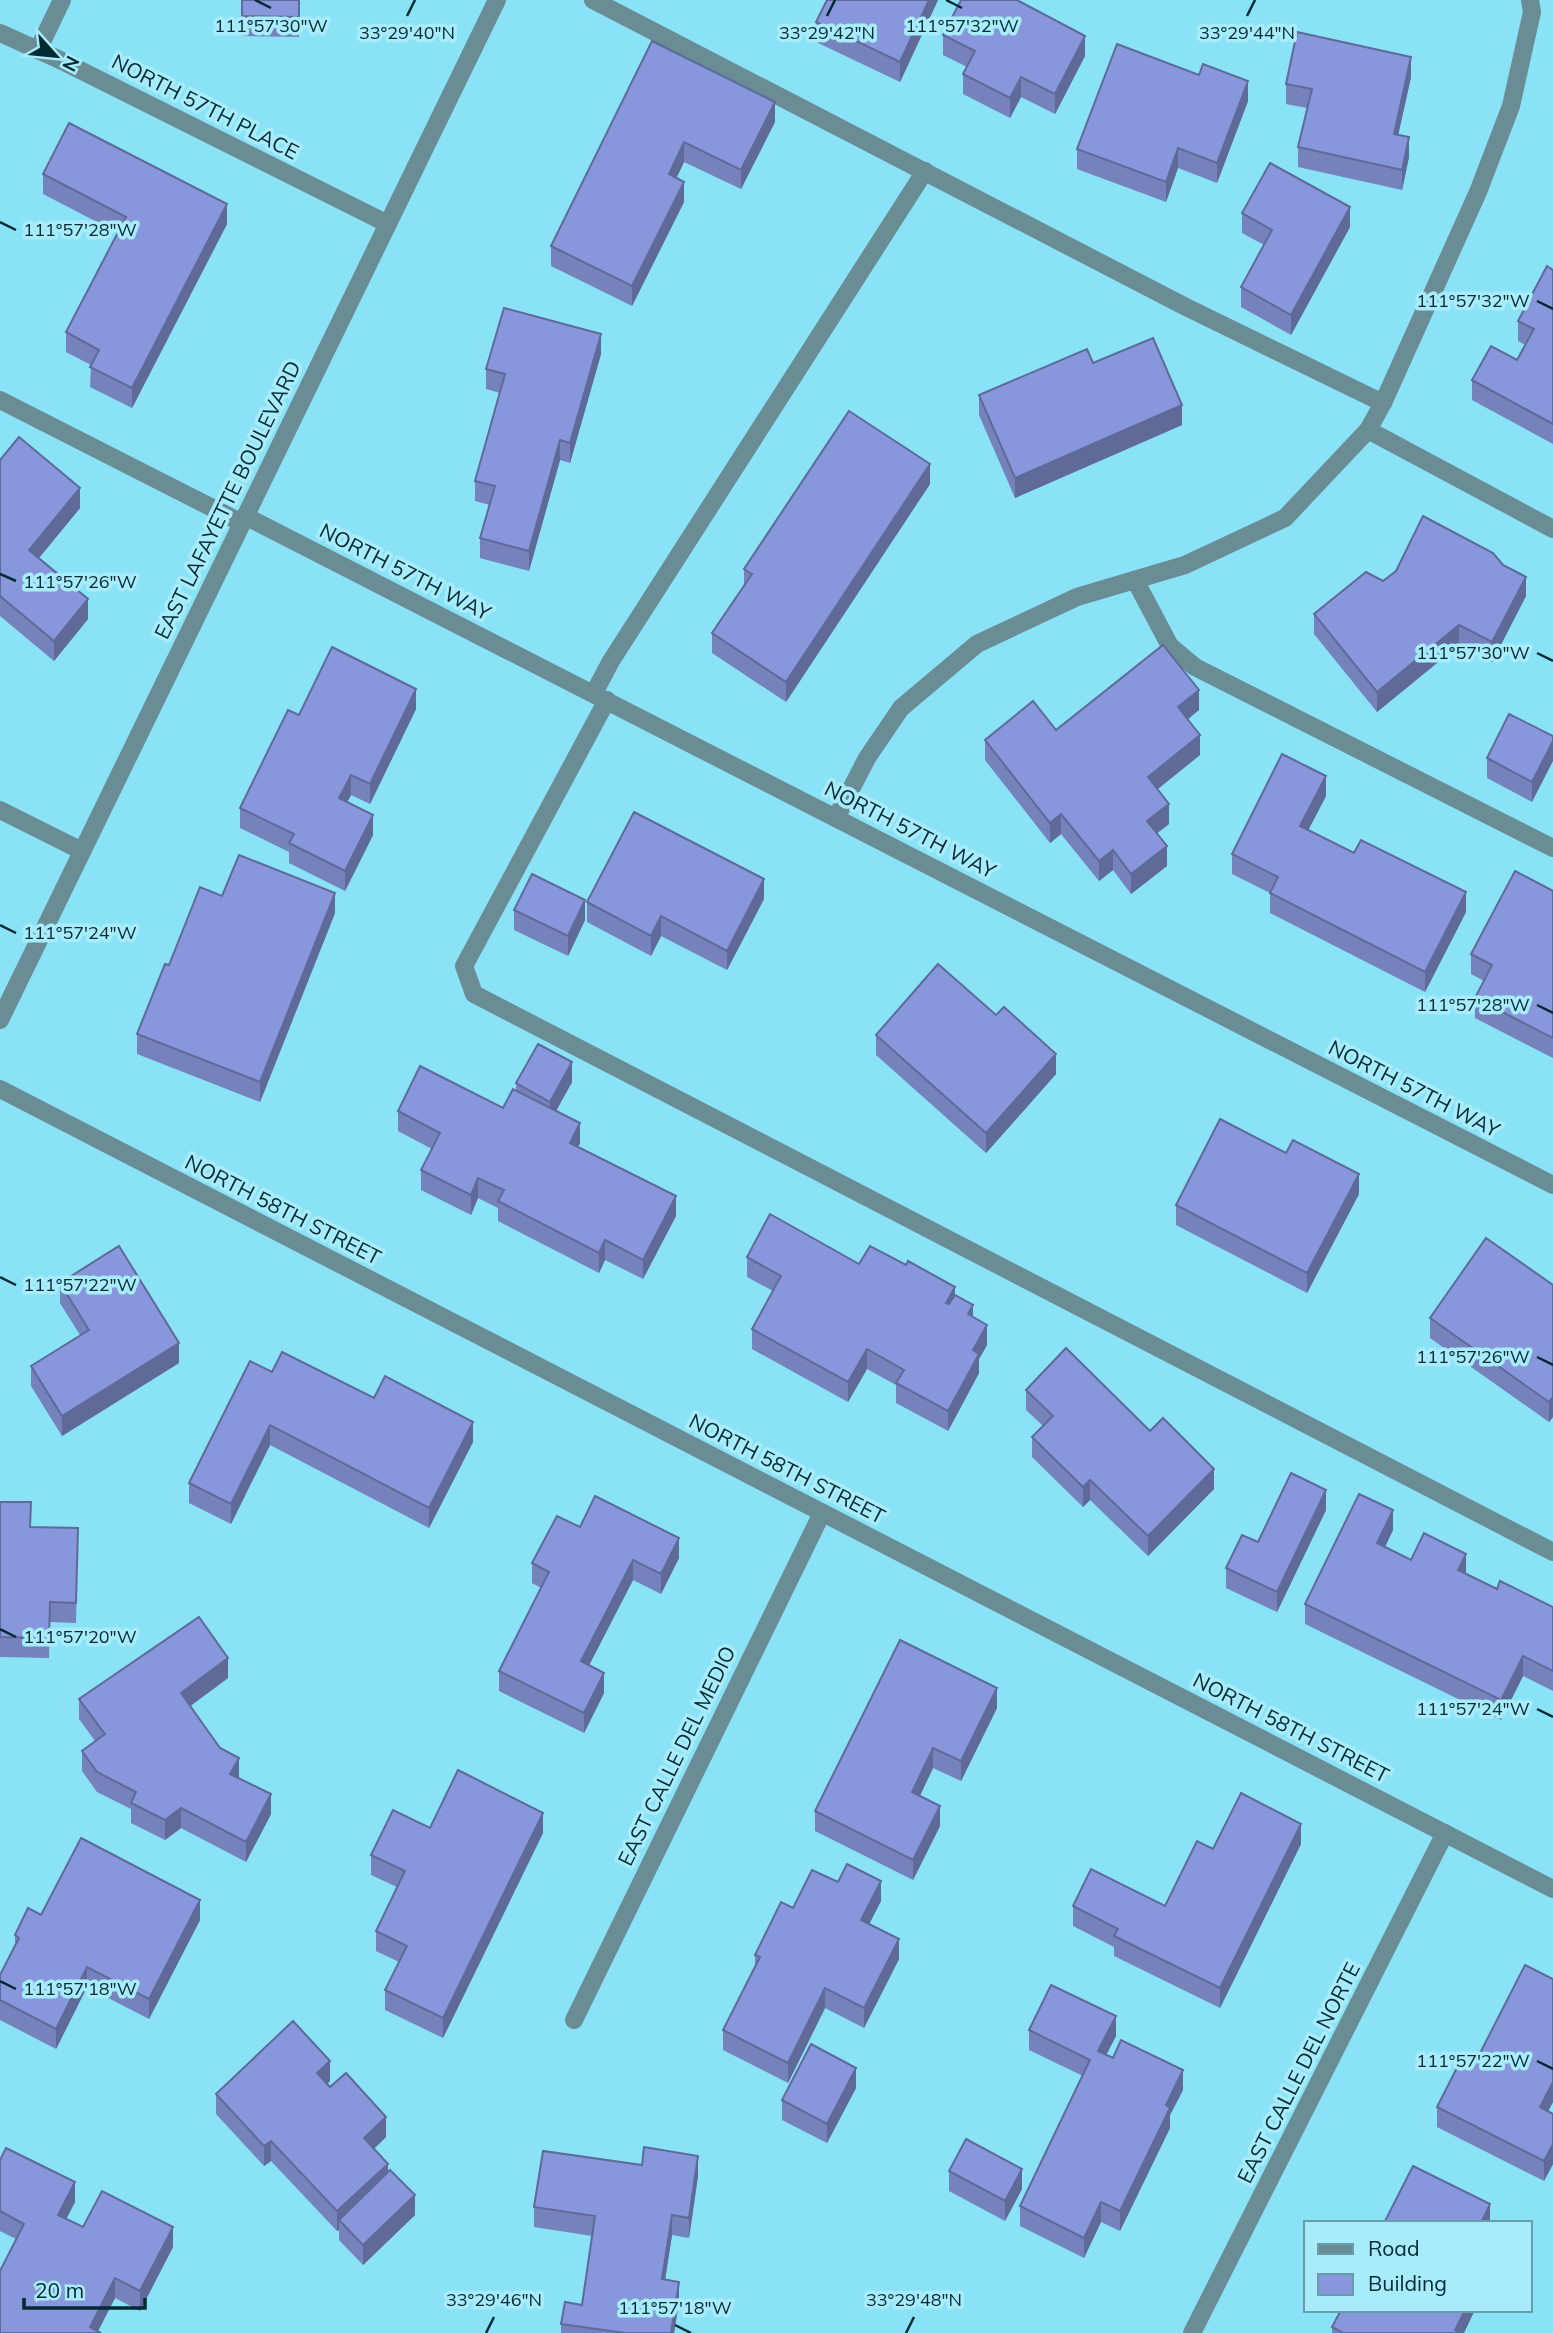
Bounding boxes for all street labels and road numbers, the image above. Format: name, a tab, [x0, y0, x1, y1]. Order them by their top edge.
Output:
street label: NORTH 57TH PLACE	[108, 48, 303, 165]
street label: EAST LAFAYETTE BOULEVARD	[148, 356, 306, 643]
street label: NORTH 57TH WAY	[315, 517, 496, 626]
street label: NORTH 57TH WAY	[820, 775, 1001, 884]
street label: NORTH 57TH WAY	[1324, 1034, 1505, 1143]
street label: NORTH 58TH STREET	[181, 1148, 386, 1270]
street label: NORTH 58TH STREET	[685, 1407, 890, 1529]
street label: EAST CALLE DEL MEDIO	[612, 1642, 741, 1870]
street label: NORTH 58TH STREET	[1189, 1666, 1394, 1788]
street label: EAST CALLE DEL NORTE	[1231, 1958, 1365, 2187]

